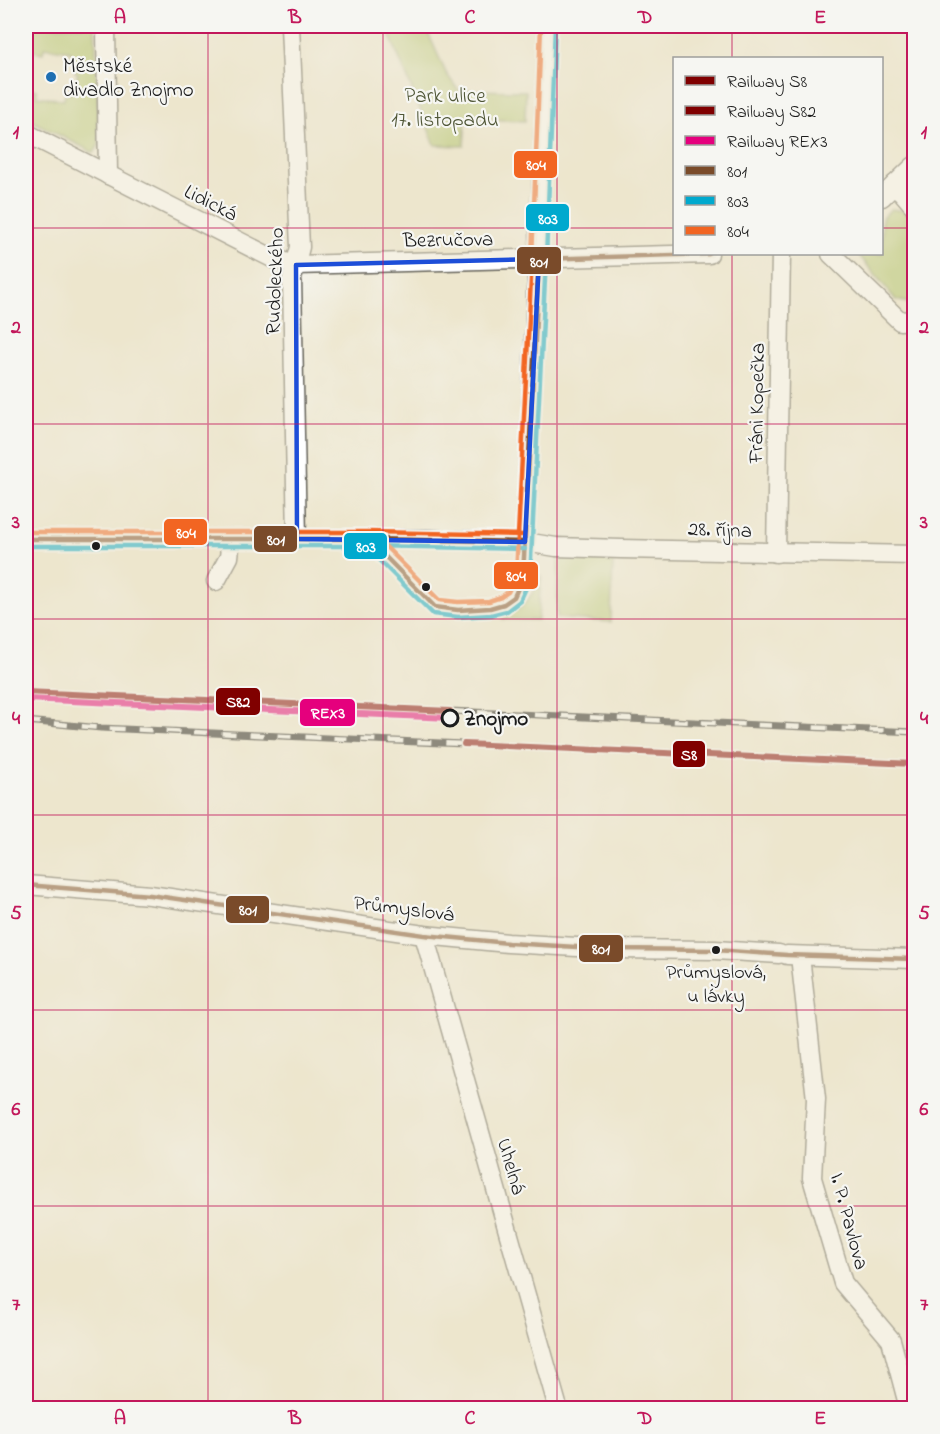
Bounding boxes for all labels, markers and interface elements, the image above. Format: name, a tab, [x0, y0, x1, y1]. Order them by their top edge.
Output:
text: A	[114, 4, 126, 33]
text: B	[287, 4, 302, 33]
text: C	[465, 4, 476, 33]
text: D	[637, 4, 652, 33]
text: E	[814, 4, 826, 33]
place label: Městské divadlo Znojmo	[63, 52, 194, 106]
legend	[673, 57, 883, 255]
marker: Městské divadlo Znojmo	[44, 70, 58, 84]
text: Railway S8	[727, 70, 808, 96]
park label: Park ulice 17. listopadu	[391, 82, 499, 136]
text: Railway S82	[727, 100, 816, 126]
text: 1	[13, 119, 20, 148]
text: 1	[921, 119, 928, 148]
text: Railway REX3	[727, 130, 828, 156]
line badge: 804	[513, 150, 558, 179]
text: 804	[525, 154, 546, 178]
text: 801	[727, 160, 748, 186]
street label: Lidická	[178, 178, 242, 230]
text: 803	[727, 190, 749, 216]
line badge: 803	[525, 203, 570, 232]
text: 803	[537, 208, 558, 232]
text: 804	[727, 220, 750, 246]
street label: Bezručova	[402, 225, 494, 257]
street label: Rudoleckého	[259, 227, 293, 335]
line badge: 801	[516, 246, 562, 275]
text: 801	[529, 251, 549, 275]
text: 2	[10, 314, 21, 343]
text: 2	[918, 314, 929, 343]
street label: Fráni Kopečka	[742, 343, 774, 464]
text: 3	[11, 509, 20, 538]
text: 3	[919, 509, 928, 538]
street label: 28. října	[687, 515, 752, 547]
line badge: 804	[163, 518, 208, 546]
text: 804	[175, 522, 196, 546]
line badge: 801	[253, 525, 298, 553]
text: 801	[266, 529, 286, 553]
line badge: 803	[343, 532, 388, 560]
text: 803	[355, 536, 376, 560]
unlabelled marker	[90, 540, 102, 552]
line badge: 804	[493, 561, 539, 590]
text: 804	[505, 565, 526, 589]
unlabelled marker	[420, 581, 432, 593]
line badge: S82	[215, 687, 261, 716]
text: S82	[226, 691, 250, 715]
line badge: REX3	[299, 698, 356, 727]
text: REX3	[310, 702, 346, 726]
text: 4	[12, 705, 21, 734]
place label: Znojmo	[464, 705, 528, 735]
text: 4	[920, 705, 929, 734]
marker: Znojmo	[441, 709, 459, 727]
line badge: S8	[672, 740, 706, 768]
text: S8	[681, 744, 697, 768]
street label: Průmyslová	[351, 889, 456, 933]
line badge: 801	[225, 895, 270, 924]
text: 801	[238, 899, 258, 923]
text: 5	[10, 900, 22, 929]
text: 5	[918, 900, 930, 929]
line badge: 801	[578, 934, 624, 963]
text: 801	[591, 938, 611, 962]
marker: Průmyslová, u lávky	[710, 944, 722, 956]
place label: Průmyslová, u lávky	[666, 959, 766, 1012]
text: 6	[12, 1096, 21, 1125]
text: 6	[920, 1096, 929, 1125]
street label: Uhelná	[488, 1135, 532, 1199]
street label: I. P. Pavlova	[821, 1170, 875, 1273]
text: 7	[12, 1291, 21, 1320]
text: 7	[920, 1291, 929, 1320]
text: A	[114, 1405, 126, 1434]
text: B	[287, 1405, 302, 1434]
text: C	[465, 1405, 476, 1434]
text: D	[637, 1405, 652, 1434]
text: E	[814, 1405, 826, 1434]

